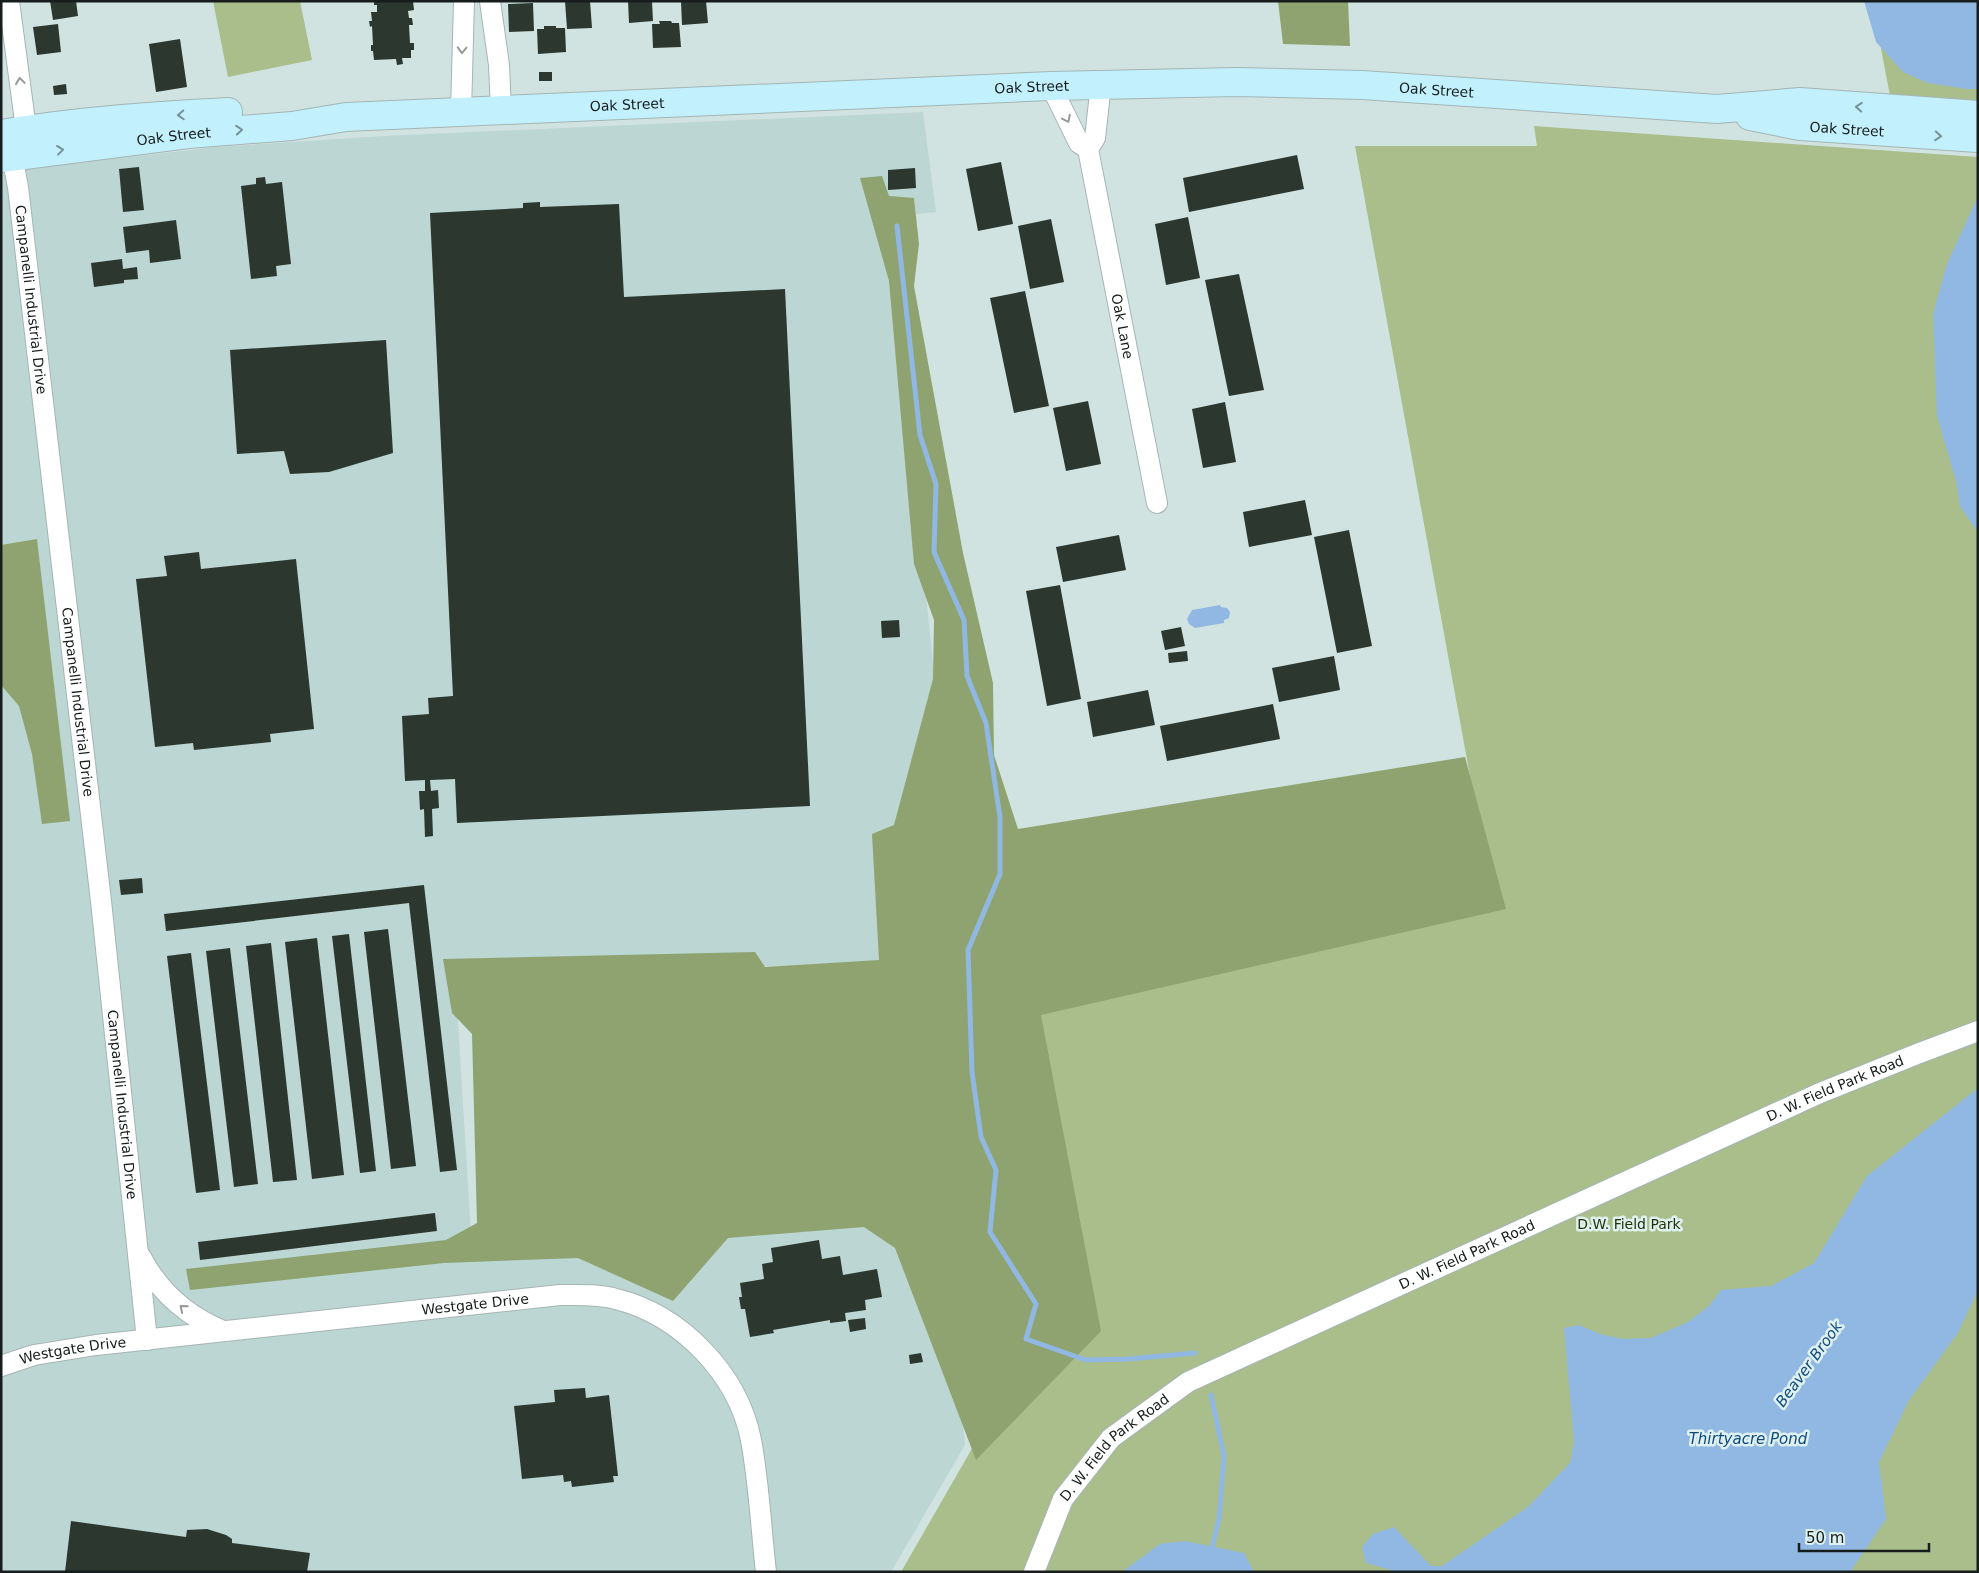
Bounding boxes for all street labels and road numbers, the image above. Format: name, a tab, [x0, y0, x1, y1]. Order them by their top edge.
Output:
street label: Oak Street	[994, 78, 1070, 96]
street label: Oak Street	[1399, 80, 1475, 101]
street label: Oak Street	[589, 95, 665, 114]
street label: Oak Street	[1809, 119, 1885, 140]
street label: Oak Street	[135, 124, 212, 149]
street label: Campanelli Industrial Drive	[12, 204, 50, 395]
street label: Oak Lane	[1108, 292, 1137, 360]
street label: Campanelli Industrial Drive	[59, 606, 97, 798]
street label: Campanelli Industrial Drive	[104, 1009, 140, 1200]
street label: D. W. Field Park Road	[1764, 1052, 1906, 1124]
street label: D. W. Field Park Road	[1396, 1217, 1537, 1292]
street label: Westgate Drive	[421, 1290, 530, 1318]
street label: Westgate Drive	[18, 1334, 127, 1367]
street label: D. W. Field Park Road	[1057, 1391, 1172, 1504]

